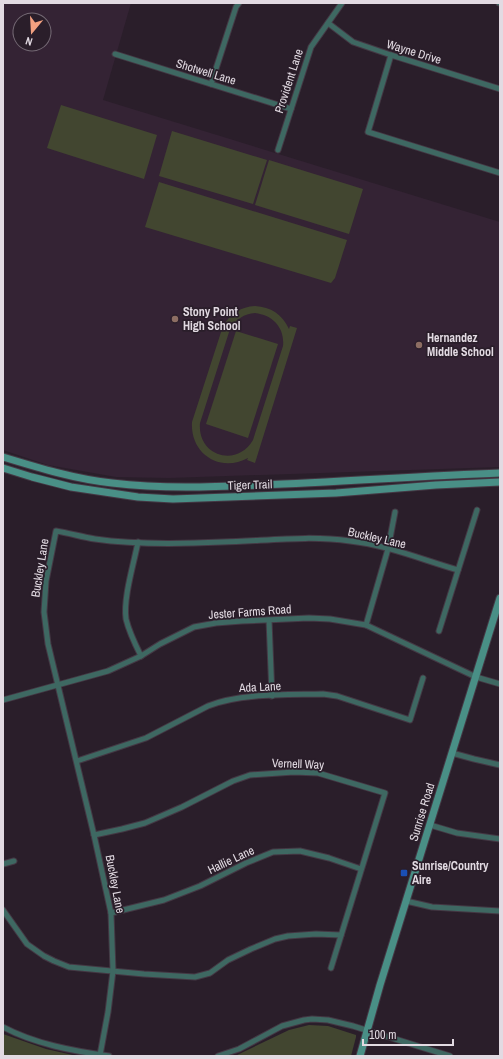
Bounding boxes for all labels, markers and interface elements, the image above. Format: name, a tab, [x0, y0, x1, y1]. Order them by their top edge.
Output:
north arrow	[12, 12, 52, 52]
text: N	[24, 34, 34, 49]
street label: Wayne Drive	[385, 36, 443, 68]
street label: Provident Lane	[271, 47, 307, 115]
street label: Shotwell Lane	[174, 55, 238, 89]
place label: Stony Point High School	[183, 304, 241, 334]
marker: Stony Point High School	[170, 314, 180, 324]
place label: Hernandez Middle School	[427, 330, 494, 360]
marker: Hernandez Middle School	[414, 340, 424, 350]
street label: Tiger Trail	[227, 476, 273, 494]
street label: Buckley Lane	[346, 524, 408, 552]
street label: Buckley Lane	[27, 538, 53, 598]
street label: Jester Farms Road	[208, 601, 292, 623]
street label: Ada Lane	[238, 678, 281, 696]
street label: Vernell Way	[272, 755, 324, 773]
street label: Sunrise Road	[406, 781, 438, 843]
street label: Hallie Lane	[205, 842, 257, 878]
street label: Buckley Lane	[102, 853, 128, 915]
place label: Sunrise/Country Aire	[412, 858, 489, 888]
marker: Sunrise/Country Aire	[399, 868, 409, 878]
scale bar	[363, 1021, 453, 1047]
text: 100 m	[369, 1027, 396, 1043]

